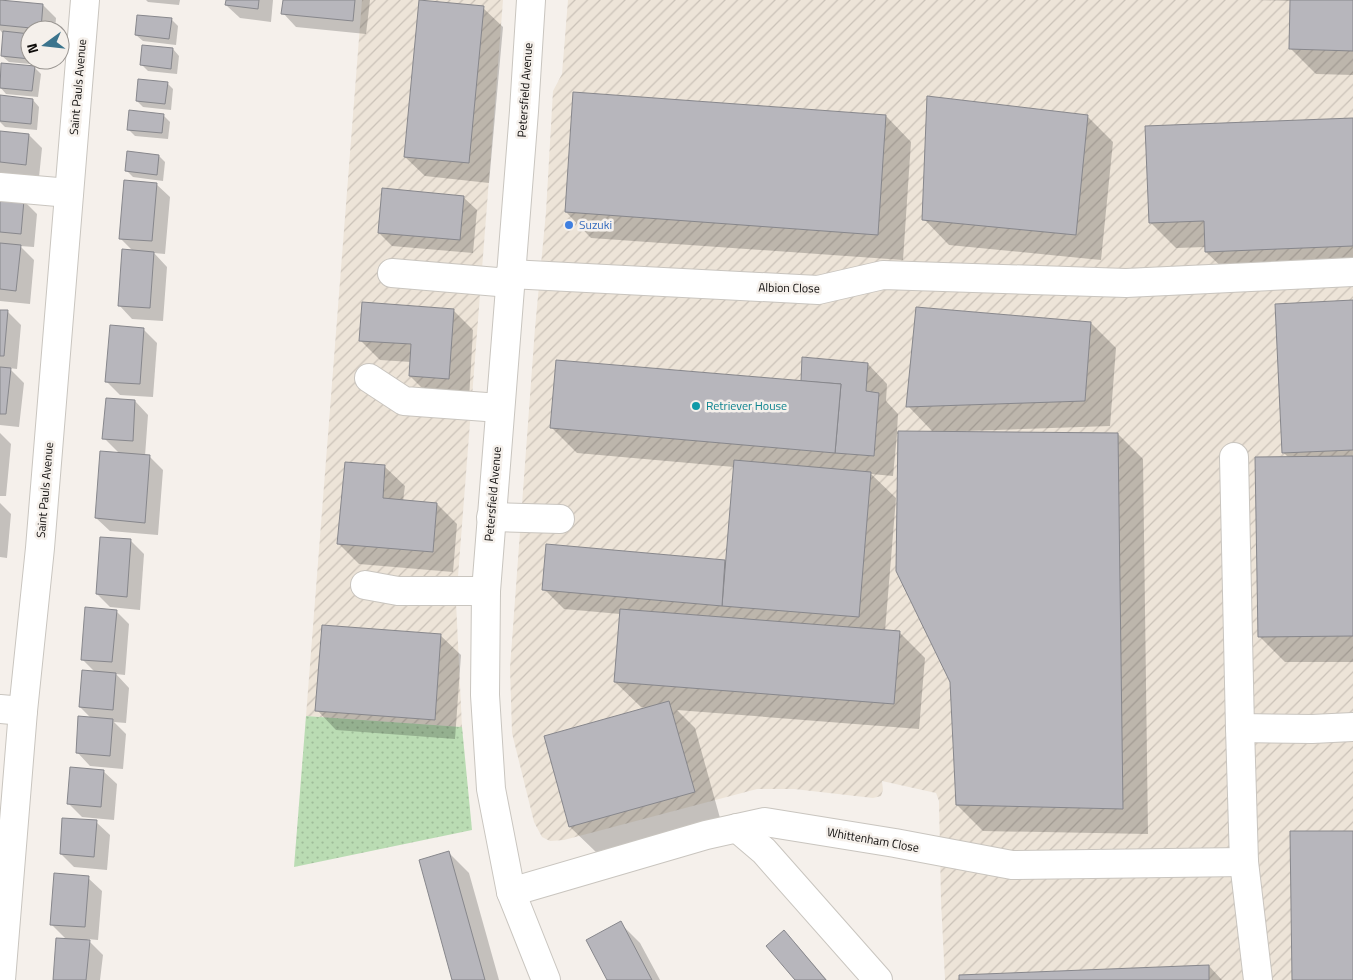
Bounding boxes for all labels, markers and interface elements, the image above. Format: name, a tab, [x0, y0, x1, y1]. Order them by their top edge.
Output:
north arrow	[20, 20, 70, 70]
street label: Saint Pauls Avenue	[64, 38, 91, 136]
text: N	[21, 41, 43, 56]
street label: Petersfield Avenue	[512, 42, 537, 138]
place label: Suzuki	[579, 215, 612, 234]
marker: Suzuki	[563, 219, 575, 231]
street label: Albion Close	[758, 277, 820, 298]
place label: Retriever House	[706, 396, 787, 415]
marker: Retriever House	[690, 400, 702, 412]
street label: Saint Pauls Avenue	[31, 441, 58, 539]
street label: Petersfield Avenue	[479, 446, 506, 542]
street label: Whittenham Close	[826, 822, 921, 857]

